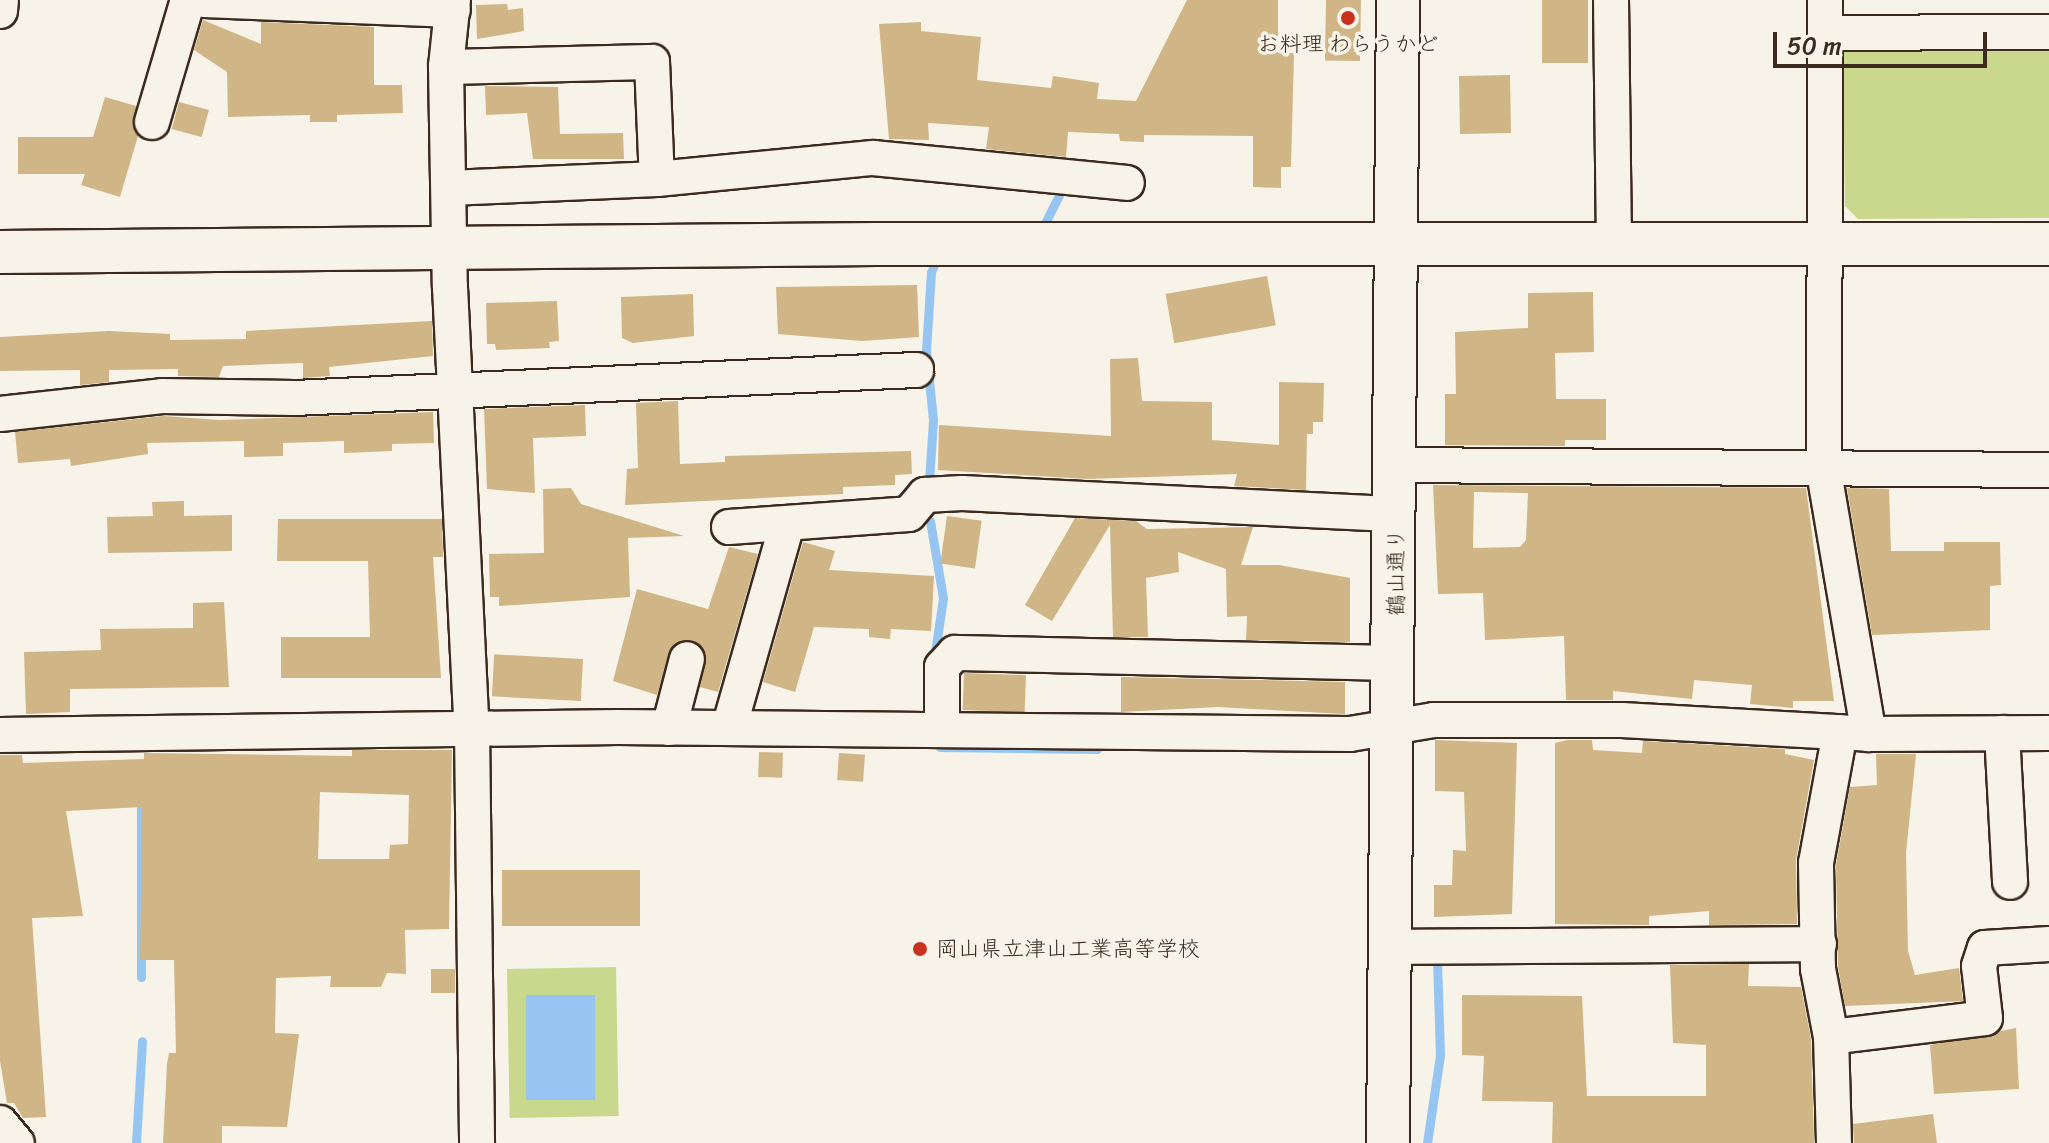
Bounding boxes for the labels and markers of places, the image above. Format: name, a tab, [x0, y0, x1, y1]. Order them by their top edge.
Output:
marker: お料理 わらうかど	[1339, 9, 1357, 27]
place label: お料理 わらうかど	[1257, 31, 1439, 57]
place label: 岡山県立津山工業高等学校	[936, 936, 1200, 962]
marker: 岡山県立津山工業高等学校	[911, 940, 929, 958]

